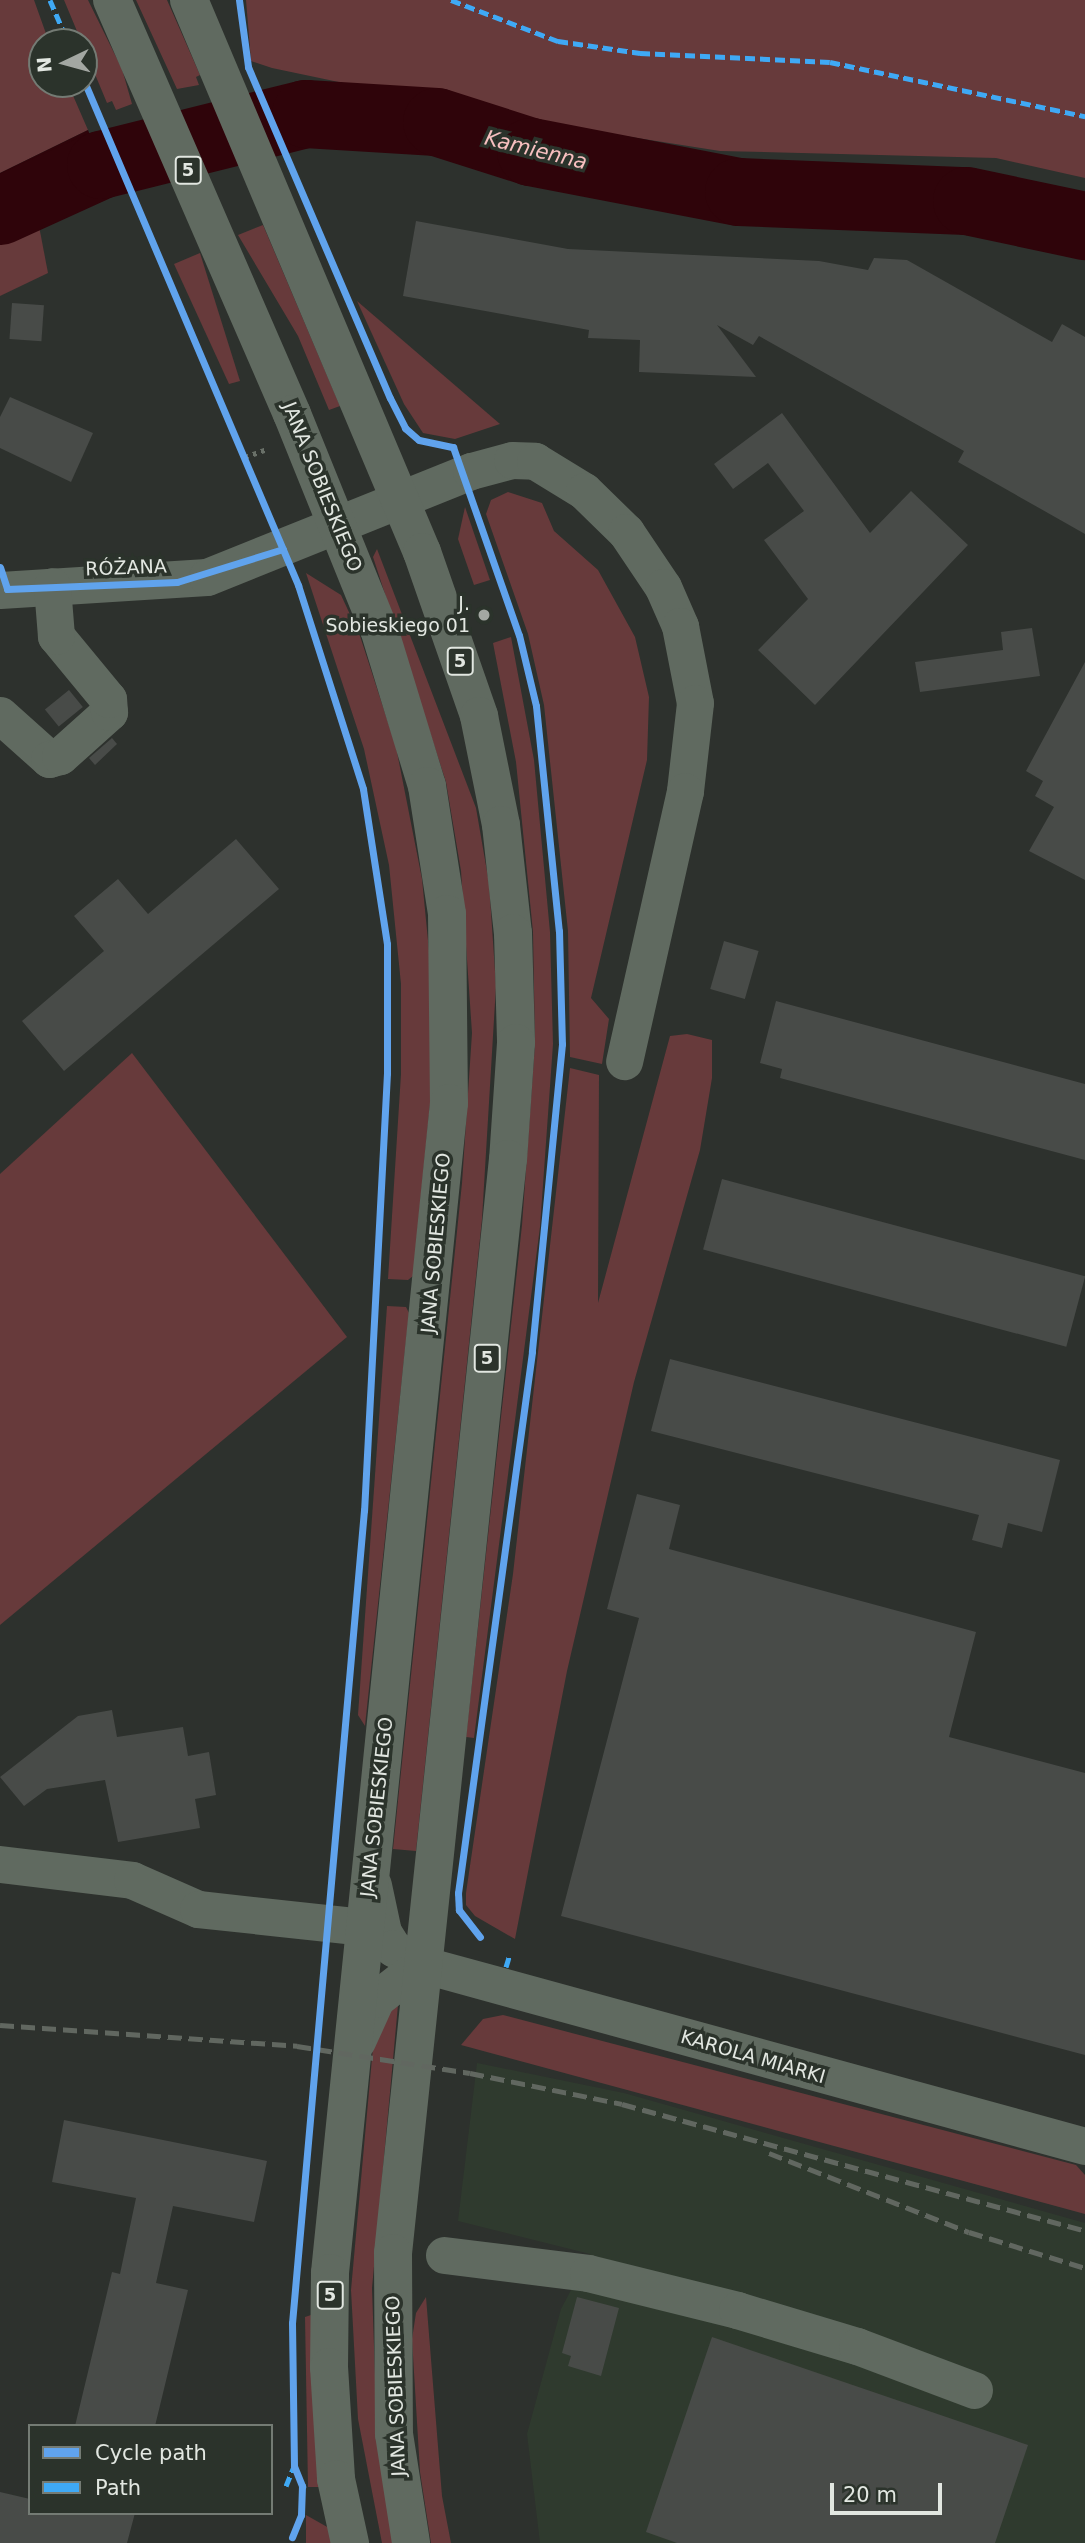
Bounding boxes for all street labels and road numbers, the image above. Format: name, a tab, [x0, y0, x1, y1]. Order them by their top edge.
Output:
road number: 5	[174, 155, 202, 184]
street label: JANA SOBIESKIEGO	[278, 399, 366, 575]
street label: RÓŻANA	[85, 555, 167, 581]
road number: 5	[446, 646, 474, 676]
street label: JANA SOBIESKIEGO	[417, 1152, 455, 1334]
road number: 5	[473, 1344, 501, 1372]
street label: JANA SOBIESKIEGO	[356, 1716, 398, 1898]
street label: KAROLA MIARKI	[678, 2025, 828, 2089]
road number: 5	[316, 2280, 344, 2309]
street label: JANA SOBIESKIEGO	[381, 2295, 411, 2477]

